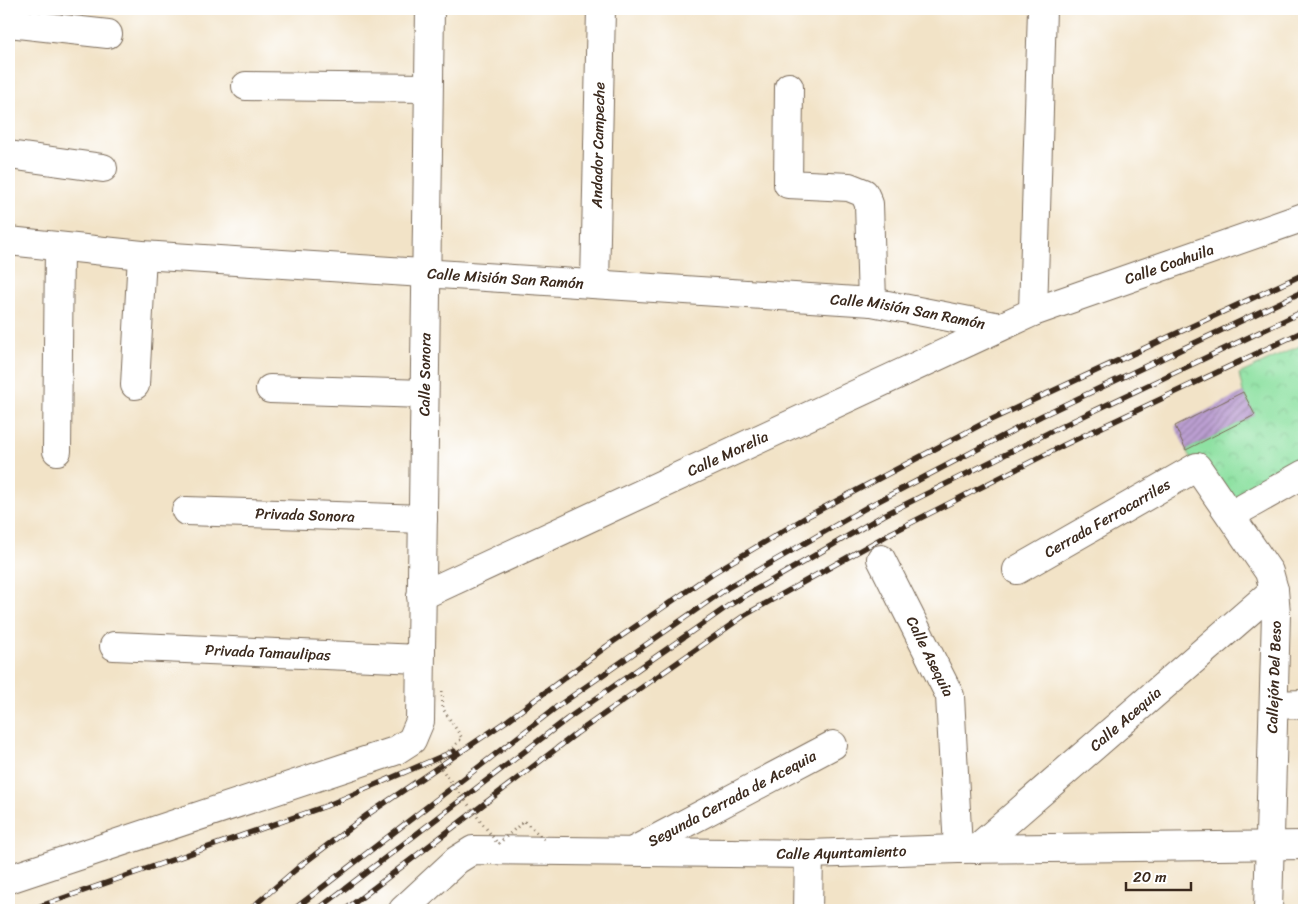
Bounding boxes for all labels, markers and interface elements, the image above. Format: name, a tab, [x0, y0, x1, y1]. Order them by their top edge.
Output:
street label: Andador Campeche	[584, 81, 612, 209]
street label: Calle Coahuila	[1121, 236, 1218, 292]
street label: Calle Misión San Ramón	[426, 260, 585, 296]
street label: Calle Misión San Ramón	[830, 286, 988, 337]
street label: Calle Sonora	[411, 332, 438, 416]
street label: Calle Morelia	[683, 423, 773, 484]
street label: Cerrada Ferrocarriles	[1039, 472, 1176, 565]
street label: Privada Sonora	[255, 500, 356, 530]
street label: Calle Asequia	[899, 611, 961, 702]
street label: Callejón Del Beso	[1259, 620, 1289, 734]
street label: Privada Tamaulipas	[205, 637, 331, 668]
street label: Calle Acequia	[1083, 680, 1168, 758]
street label: Segunda Cerrada de Acequia	[643, 743, 822, 854]
street label: Calle Ayuntamiento	[776, 838, 907, 867]
scale bar	[1126, 859, 1190, 891]
text: 20 m	[1133, 864, 1167, 890]

